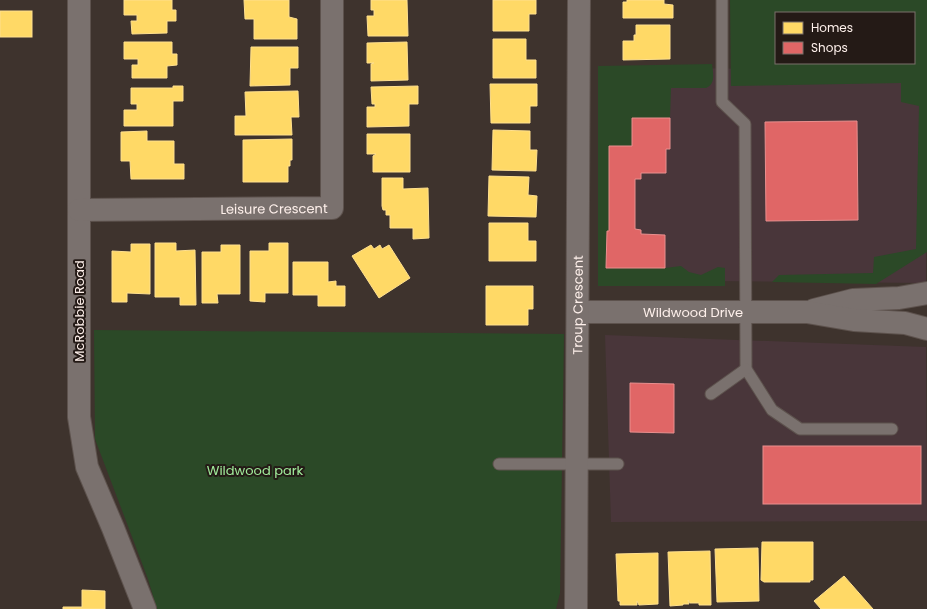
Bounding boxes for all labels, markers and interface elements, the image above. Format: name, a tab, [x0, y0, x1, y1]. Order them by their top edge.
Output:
legend	[775, 12, 915, 64]
text: Homes	[811, 19, 853, 36]
text: Shops	[811, 39, 848, 56]
street label: Leisure Crescent	[220, 199, 328, 219]
street label: Troup Crescent	[568, 255, 588, 355]
street label: McRobbie Road	[70, 260, 89, 362]
street label: Wildwood Drive	[643, 303, 743, 322]
park label: Wildwood park	[207, 461, 304, 480]

